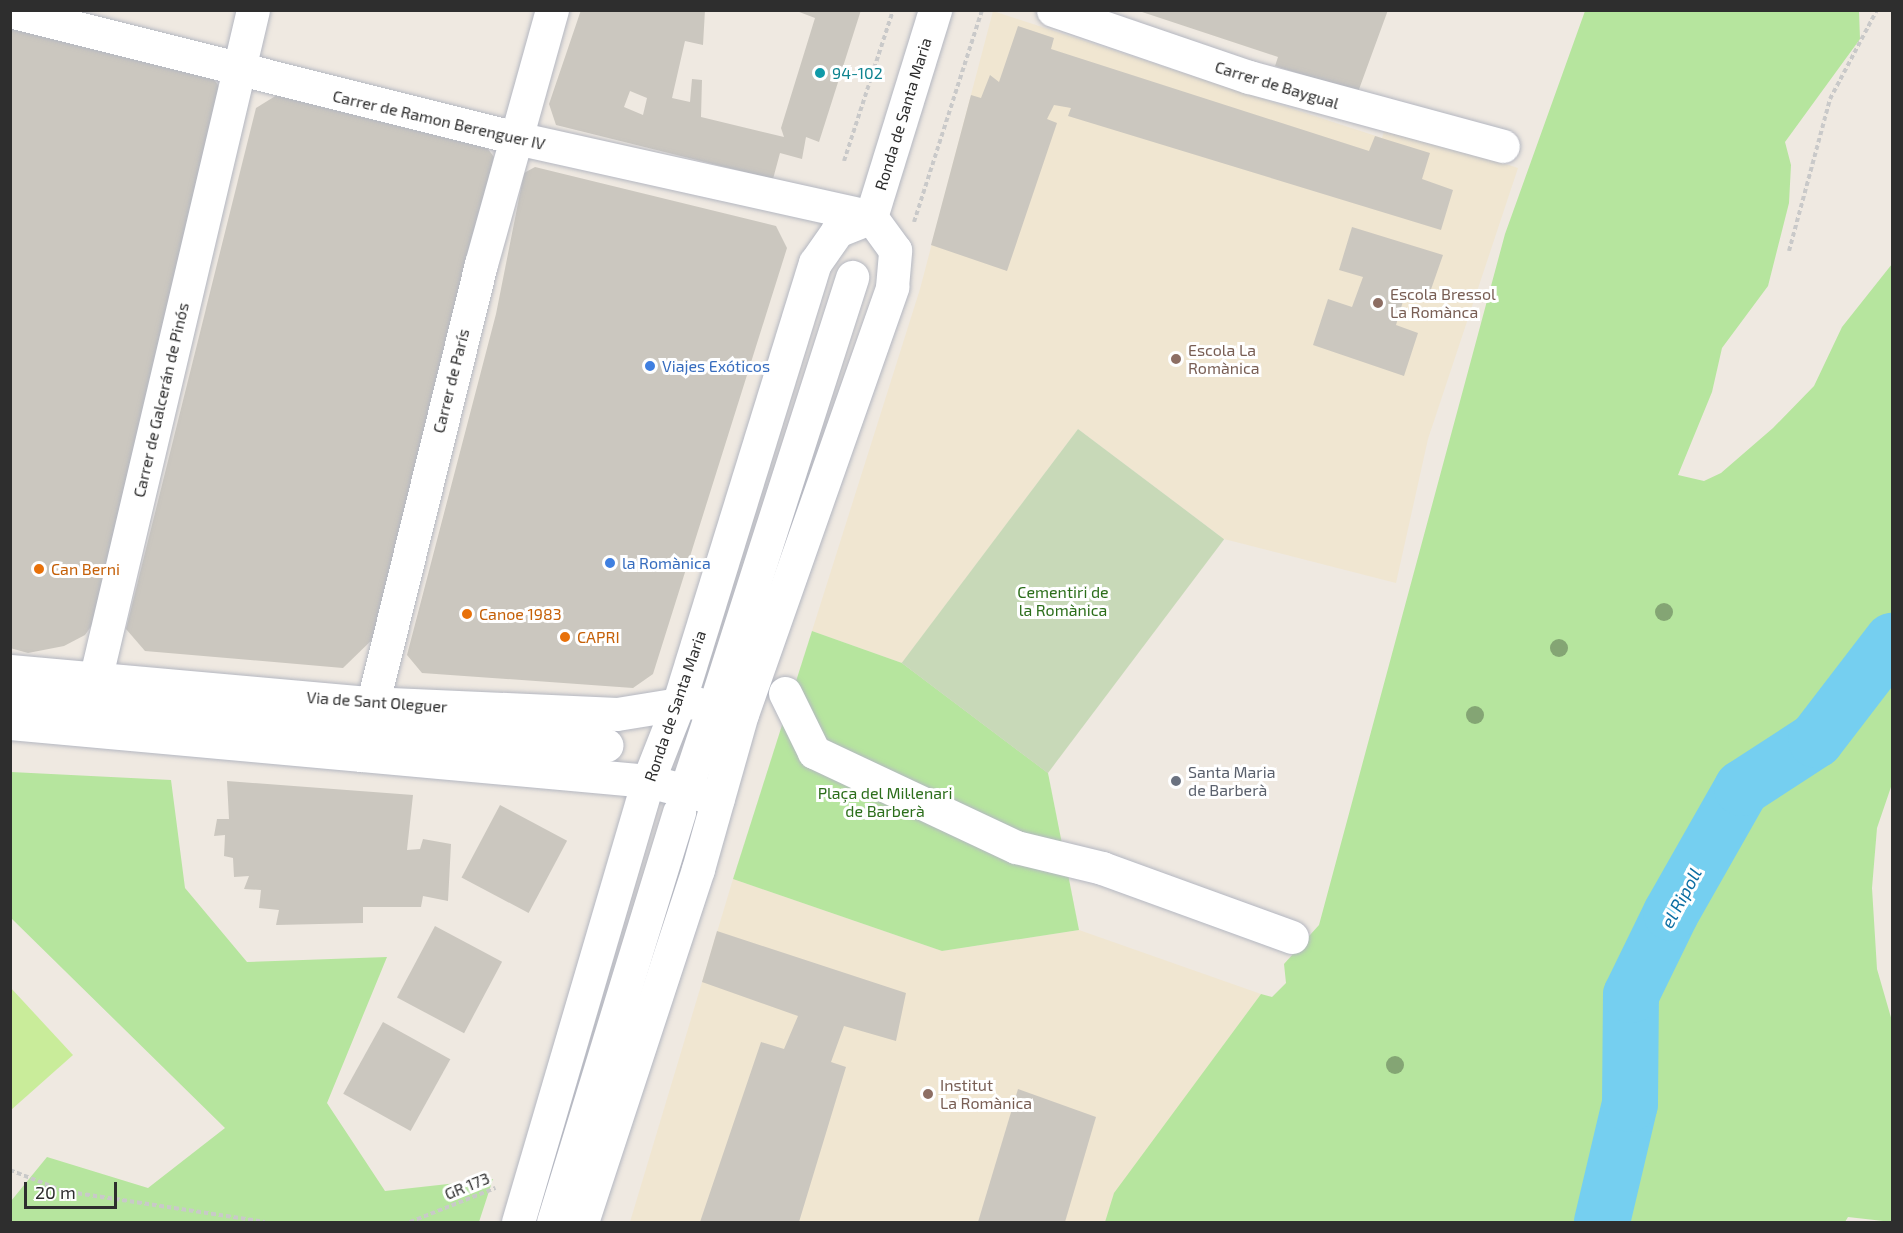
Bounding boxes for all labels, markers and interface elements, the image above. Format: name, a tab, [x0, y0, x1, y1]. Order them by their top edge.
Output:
street label: Ronda de Santa Maria	[871, 35, 935, 193]
street label: Carrer de Baygual	[1212, 57, 1342, 113]
place label: 94-102	[832, 63, 883, 83]
marker: 94-102	[813, 66, 827, 80]
street label: Carrer de Ramon Berenguer IV	[331, 86, 547, 154]
place label: Escola Bressol La Romànca	[1390, 284, 1496, 322]
marker: Escola Bressol La Romànca	[1371, 296, 1385, 310]
street label: Carrer de Galcerán de Pinós	[129, 301, 193, 499]
street label: Carrer de París	[429, 327, 473, 435]
place label: Escola La Romànica	[1188, 340, 1260, 378]
marker: Escola La Romànica	[1169, 352, 1183, 366]
place label: Viajes Exóticos	[662, 356, 770, 376]
marker: Viajes Exóticos	[643, 359, 657, 373]
place label: la Romànica	[622, 553, 711, 573]
marker: la Romànica	[603, 556, 617, 570]
place label: Can Berni	[51, 559, 120, 579]
marker: Can Berni	[32, 562, 46, 576]
park label: Cementiri de la Romànica	[1017, 582, 1109, 620]
place label: Canoe 1983	[479, 604, 562, 624]
marker: Canoe 1983	[460, 607, 474, 621]
place label: CAPRI	[577, 627, 620, 647]
street label: Ronda de Santa Maria	[640, 628, 710, 784]
marker: CAPRI	[558, 630, 572, 644]
street label: Via de Sant Oleguer	[306, 687, 448, 717]
place label: Santa Maria de Barberà	[1188, 762, 1275, 800]
marker: Santa Maria de Barberà	[1169, 774, 1183, 788]
park label: Plaça del Mil·lenari de Barberà	[817, 783, 953, 821]
water label: el Ripoll	[1656, 864, 1706, 932]
place label: Institut La Romànica	[940, 1075, 1032, 1113]
marker: Institut La Romànica	[921, 1087, 935, 1101]
street label: GR 173	[442, 1168, 492, 1204]
scale bar	[27, 1170, 120, 1208]
text: 20 m	[35, 1181, 76, 1203]

